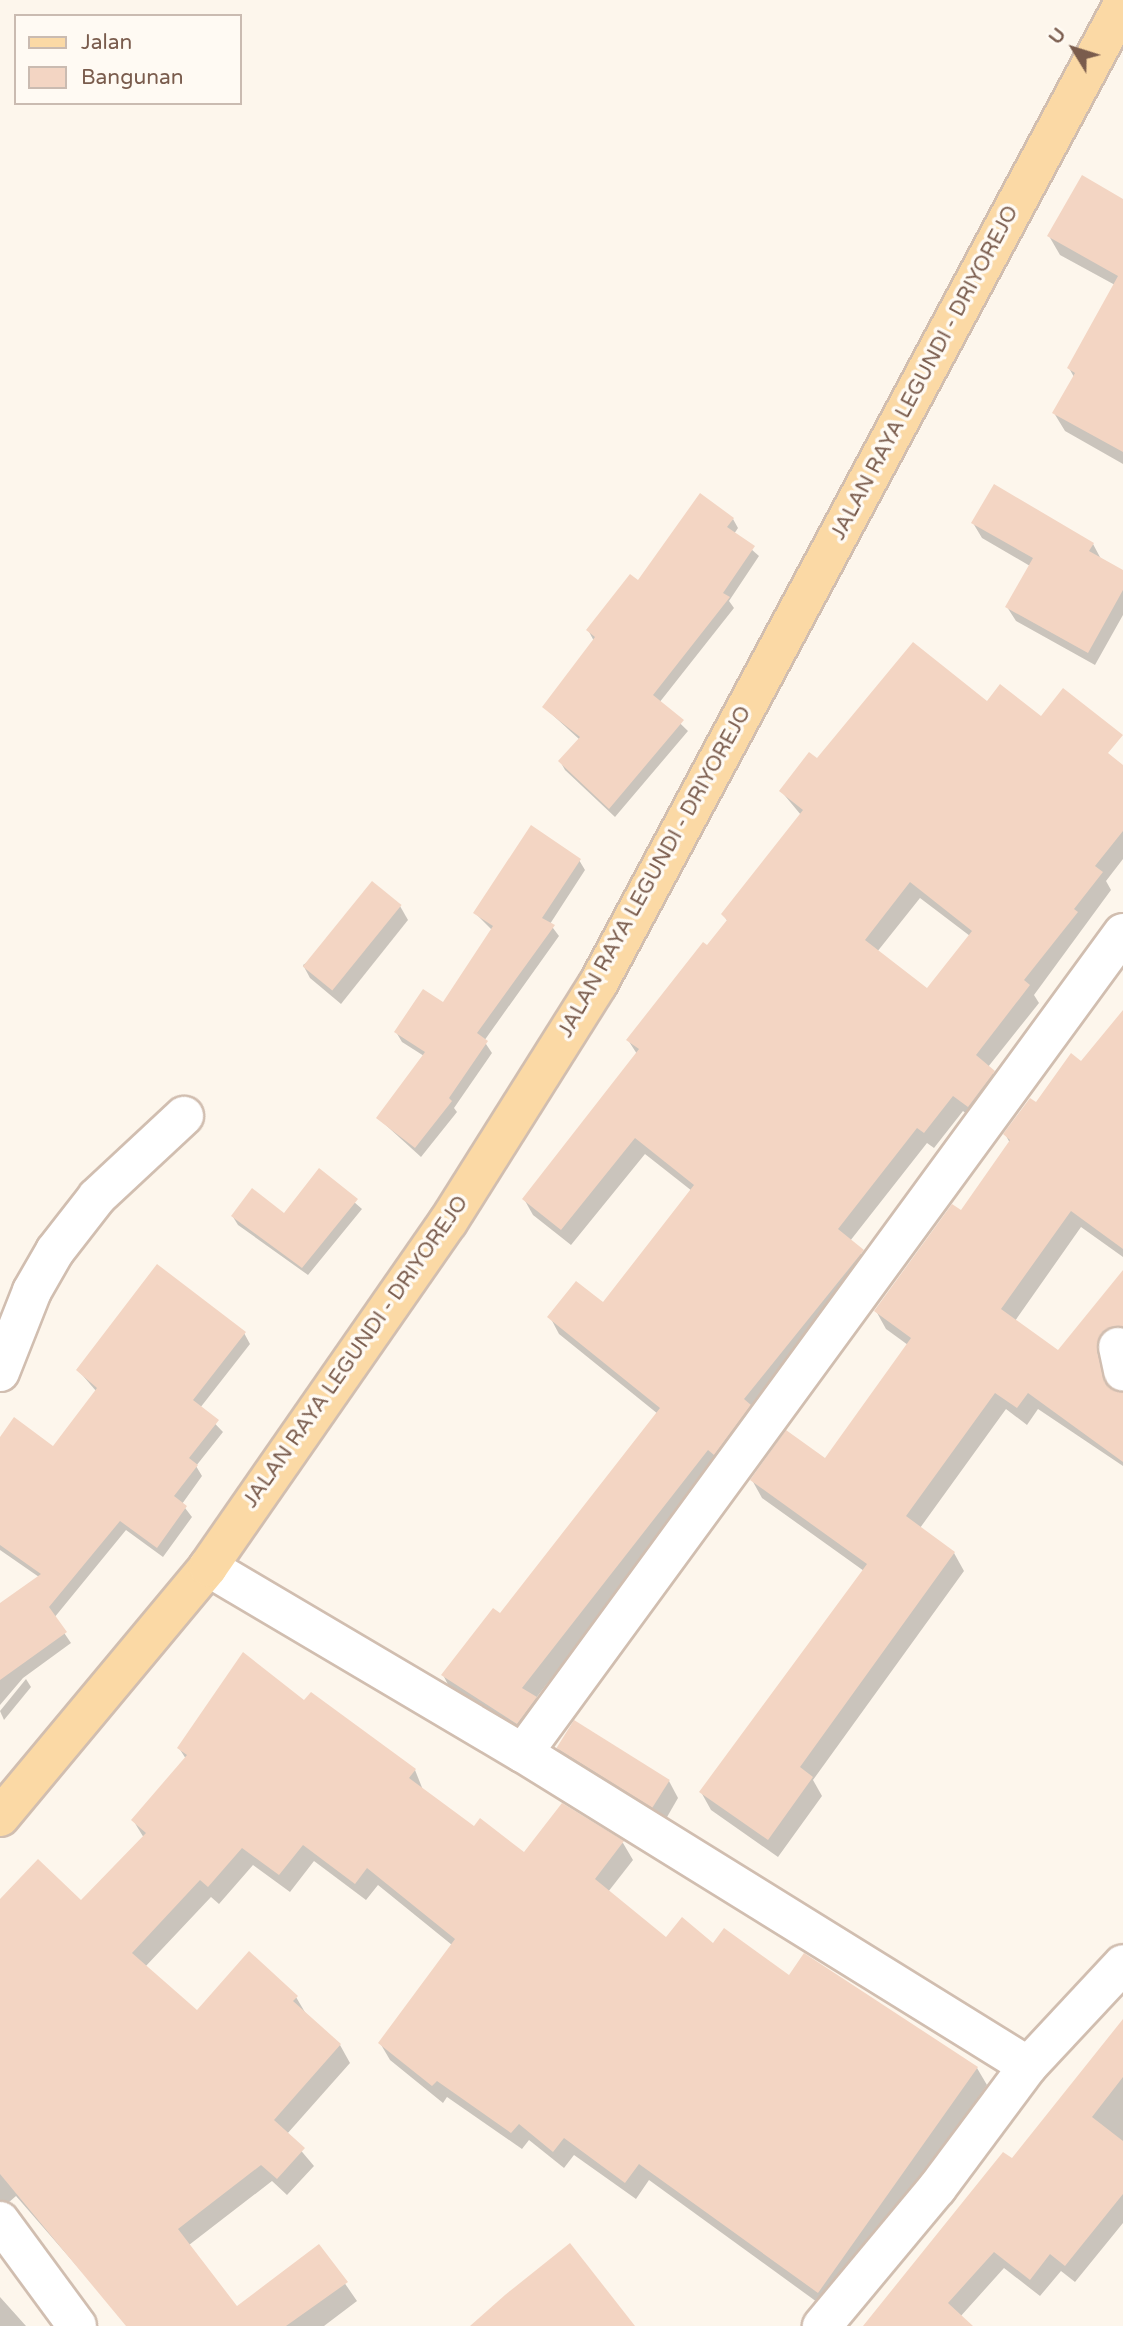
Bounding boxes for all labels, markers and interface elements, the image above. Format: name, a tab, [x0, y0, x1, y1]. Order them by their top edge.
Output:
legend	[14, 14, 242, 105]
north arrow	[1039, 14, 1109, 84]
text: U	[1044, 24, 1071, 49]
text: Jalan	[81, 30, 132, 55]
text: Bangunan	[81, 65, 184, 90]
street label: JALAN RAYA LEGUNDI - DRIYOREJO	[826, 202, 1024, 544]
street label: JALAN RAYA LEGUNDI - DRIYOREJO	[553, 702, 757, 1042]
street label: JALAN RAYA LEGUNDI - DRIYOREJO	[238, 1191, 474, 1513]

